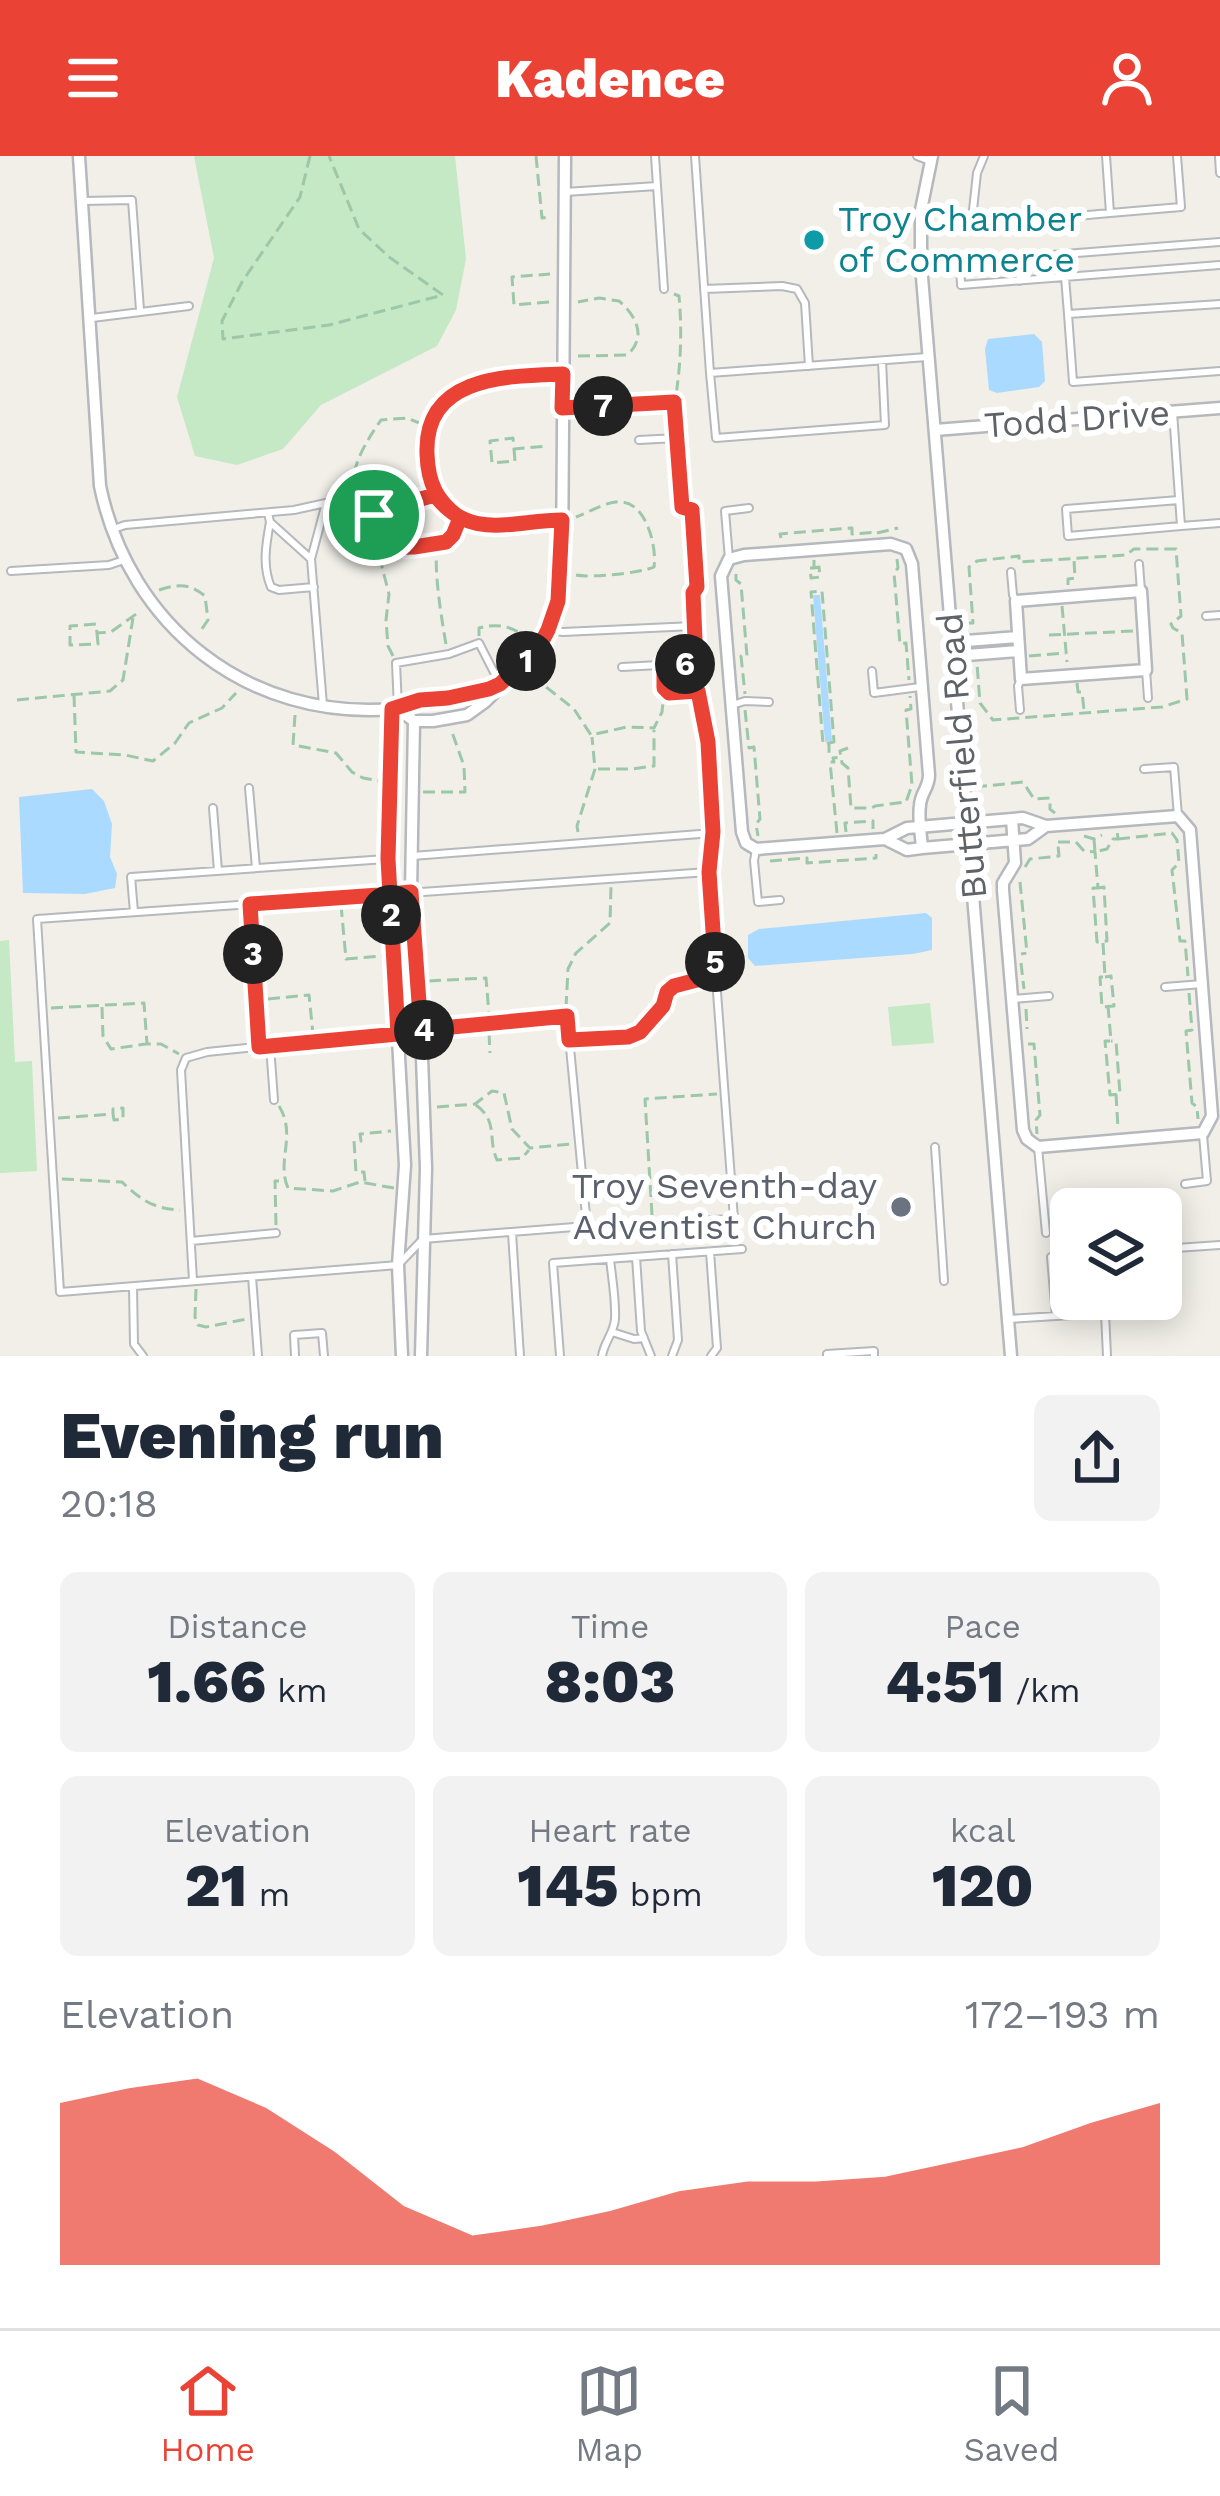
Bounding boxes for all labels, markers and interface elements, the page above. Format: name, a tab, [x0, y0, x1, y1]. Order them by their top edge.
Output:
icon: menu	[60, 45, 126, 111]
icon: person	[1094, 45, 1160, 111]
text: Kadence	[495, 47, 725, 110]
place label: Troy Chamber of Commerce	[838, 198, 1082, 281]
marker: Troy Chamber of Commerce	[801, 227, 827, 253]
pin: 7	[573, 376, 633, 436]
text: 7	[593, 386, 613, 425]
street label: Todd Drive	[983, 392, 1171, 446]
pin	[323, 464, 425, 566]
icon: arrive	[341, 482, 407, 548]
street label: Butterfield Road	[929, 611, 995, 901]
pin: 1	[496, 631, 556, 691]
pin: 6	[655, 634, 715, 694]
text: 1	[519, 641, 533, 680]
text: 6	[675, 644, 695, 683]
pin: 2	[361, 885, 421, 945]
text: 2	[381, 895, 401, 934]
pin: 3	[223, 924, 283, 984]
pin: 5	[685, 932, 745, 992]
text: 3	[243, 934, 263, 973]
text: 5	[705, 942, 725, 981]
pin: 4	[394, 1000, 454, 1060]
text: 4	[413, 1010, 435, 1049]
place label: Troy Seventh-day Adventist Church	[572, 1165, 877, 1248]
map controls	[1050, 1188, 1182, 1320]
button: layers	[1050, 1188, 1182, 1320]
marker: Troy Seventh-day Adventist Church	[888, 1194, 914, 1220]
button: share	[1034, 1395, 1160, 1521]
text: Evening run	[60, 1397, 444, 1474]
text: 20:18	[60, 1481, 158, 1526]
text: Distance	[167, 1607, 307, 1646]
text: Time	[571, 1607, 649, 1646]
text: Pace	[944, 1607, 1021, 1646]
text: 1.66	[147, 1646, 266, 1717]
text: 8:03	[545, 1646, 675, 1717]
text: 4:51	[885, 1646, 1005, 1717]
text: km	[266, 1671, 327, 1710]
text: /km	[1005, 1671, 1080, 1710]
text: Elevation	[164, 1811, 311, 1850]
text: Heart rate	[528, 1811, 692, 1850]
text: kcal	[950, 1811, 1015, 1850]
text: 21	[185, 1850, 247, 1921]
text: 145	[517, 1850, 619, 1921]
text: 120	[932, 1850, 1034, 1921]
text: m	[247, 1875, 290, 1914]
text: bpm	[619, 1875, 703, 1914]
text: Elevation	[60, 1992, 234, 2037]
text: 172–193 m	[965, 1992, 1160, 2037]
tab: Home	[160, 2358, 255, 2469]
tab: Map	[576, 2358, 643, 2469]
tab: Saved	[964, 2358, 1060, 2469]

